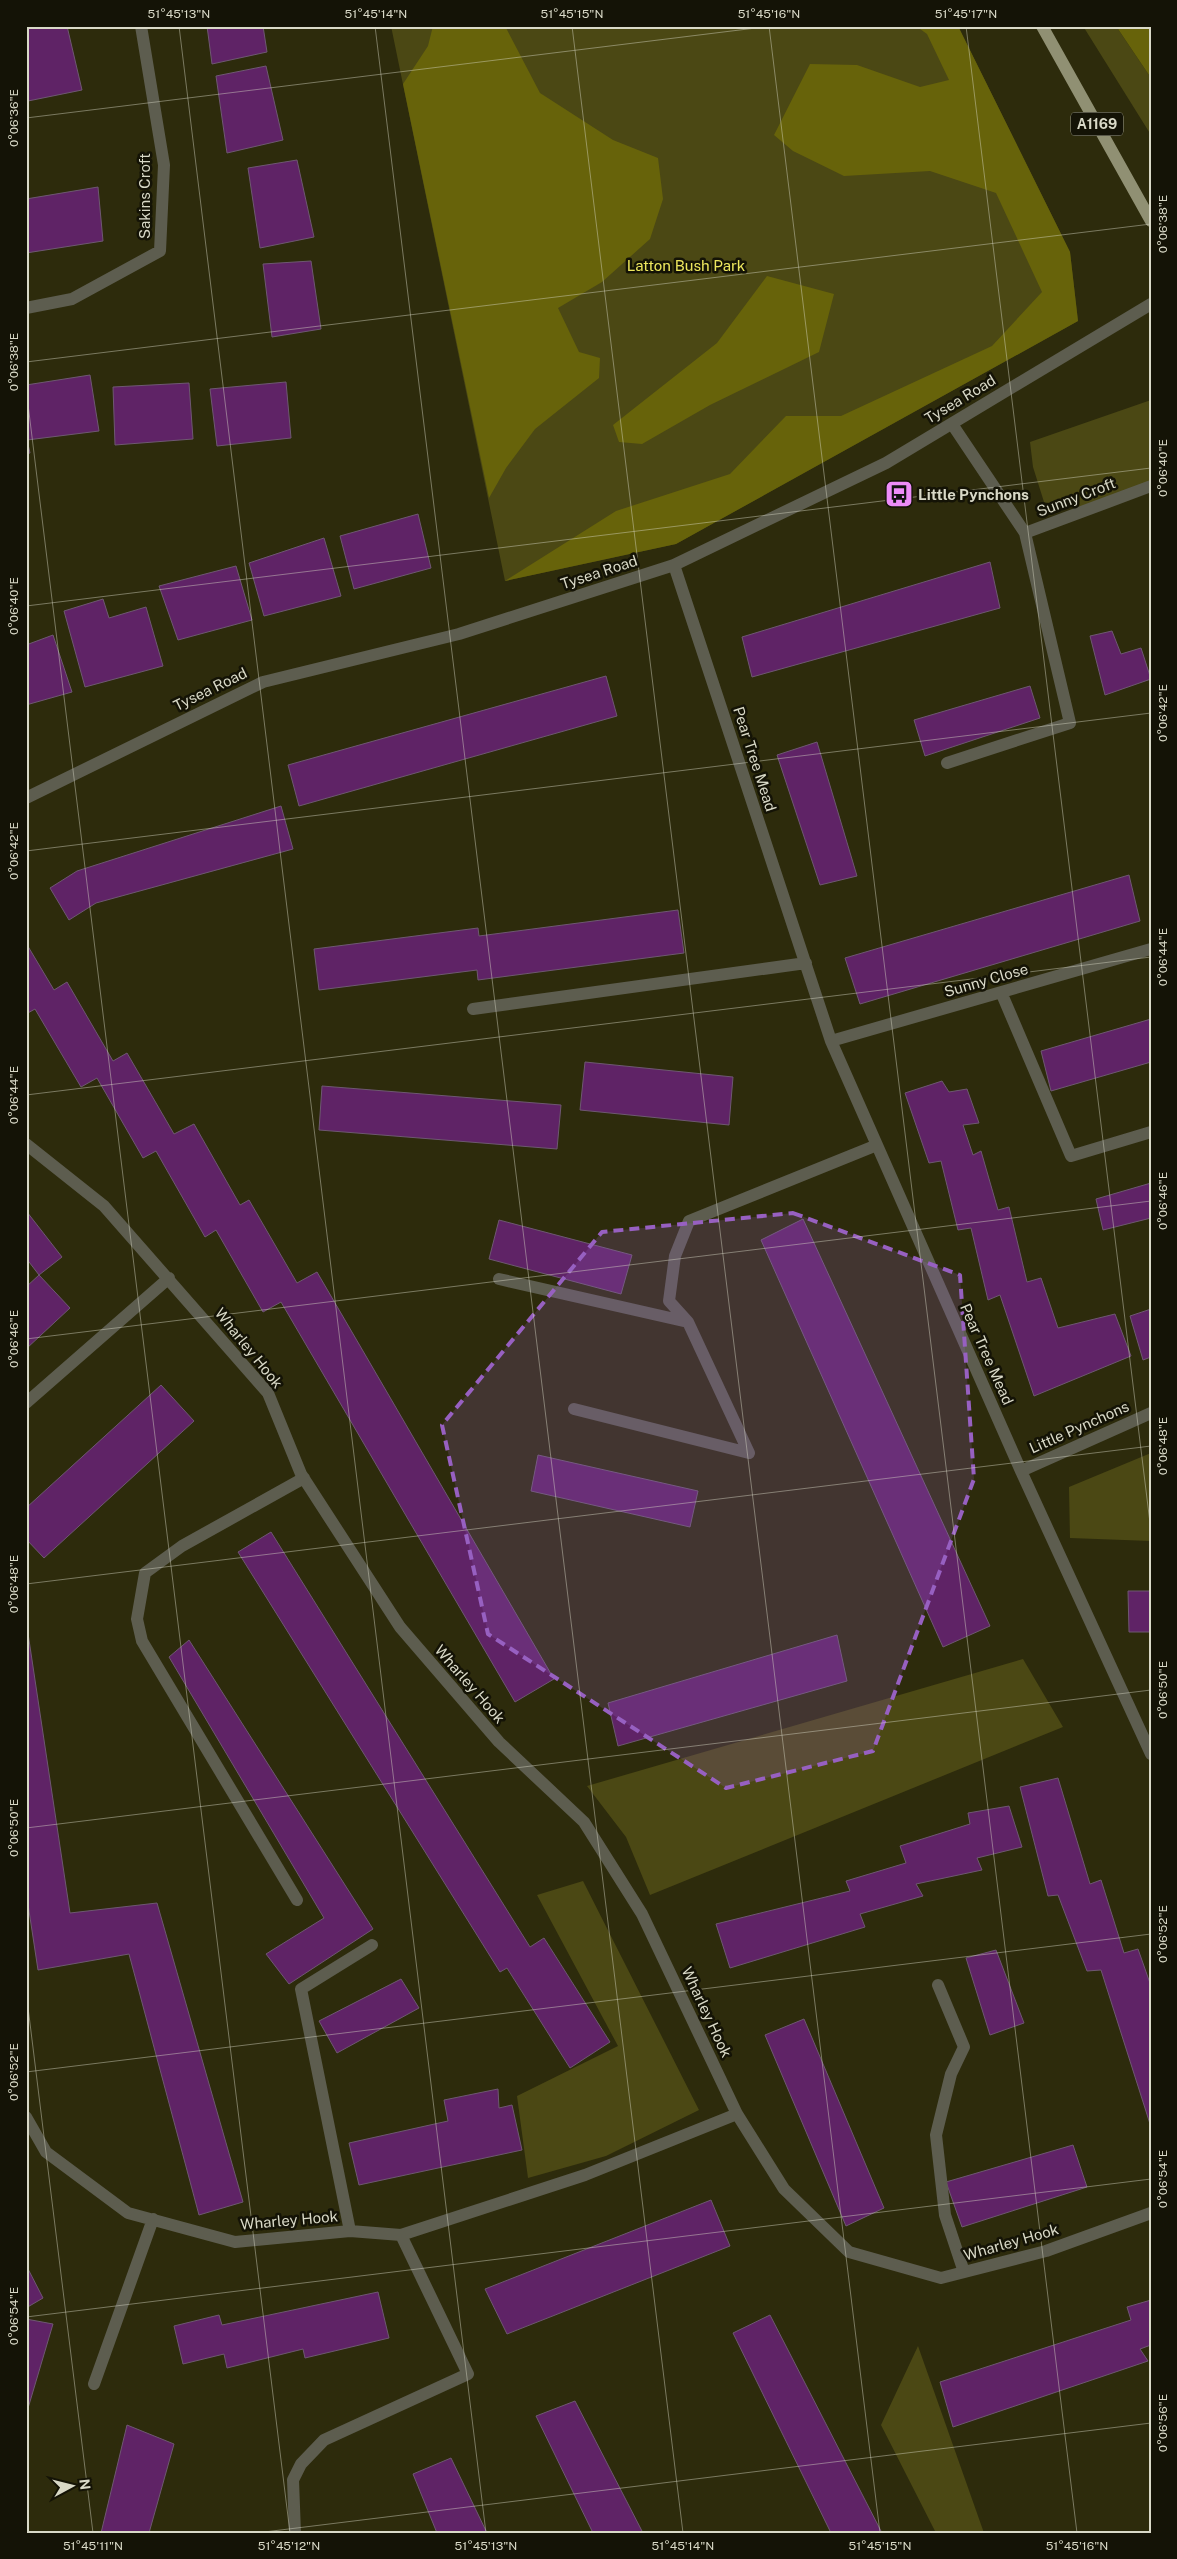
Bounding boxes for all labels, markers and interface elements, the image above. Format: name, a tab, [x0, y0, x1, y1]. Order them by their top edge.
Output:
text: 51°45'13"N	[148, 7, 210, 21]
text: 51°45'14"N	[345, 7, 407, 21]
text: 51°45'15"N	[541, 7, 603, 21]
text: 51°45'16"N	[738, 7, 800, 21]
text: 51°45'17"N	[935, 7, 997, 21]
text: 0°06'36"E	[7, 89, 21, 147]
road number: A1169	[1071, 112, 1123, 136]
street label: Sakins Croft	[136, 153, 153, 239]
text: 0°06'38"E	[1156, 195, 1170, 253]
park label: Latton Bush Park	[627, 257, 745, 274]
text: 0°06'38"E	[7, 333, 21, 391]
street label: Tysea Road	[922, 371, 998, 427]
text: 0°06'40"E	[1156, 439, 1170, 497]
street label: Sunny Croft	[1034, 474, 1118, 520]
bus stop icon: Little Pynchons	[884, 479, 914, 509]
place label: Little Pynchons	[918, 486, 1029, 503]
street label: Tysea Road	[559, 552, 639, 592]
text: 0°06'40"E	[7, 577, 21, 635]
street label: Tysea Road	[171, 664, 249, 714]
text: 0°06'42"E	[1156, 684, 1170, 742]
street label: Pear Tree Mead	[730, 704, 780, 814]
text: 0°06'42"E	[7, 822, 21, 880]
text: 0°06'44"E	[1156, 928, 1170, 986]
street label: Sunny Close	[942, 960, 1030, 1000]
text: 0°06'44"E	[7, 1066, 21, 1124]
text: 0°06'46"E	[1156, 1172, 1170, 1230]
street label: Pear Tree Mead	[957, 1301, 1017, 1407]
street label: Wharley Hook	[212, 1305, 286, 1391]
text: 0°06'46"E	[7, 1310, 21, 1368]
street label: Little Pynchons	[1026, 1397, 1132, 1457]
text: 0°06'48"E	[1156, 1417, 1170, 1475]
text: 0°06'48"E	[7, 1555, 21, 1613]
street label: Wharley Hook	[431, 1641, 509, 1727]
text: 0°06'50"E	[1156, 1661, 1170, 1719]
text: 0°06'50"E	[7, 1799, 21, 1857]
text: 0°06'52"E	[1156, 1905, 1170, 1963]
street label: Wharley Hook	[679, 1964, 735, 2060]
text: 0°06'52"E	[7, 2043, 21, 2101]
text: 0°06'54"E	[1156, 2150, 1170, 2208]
street label: Wharley Hook	[239, 2207, 339, 2233]
street label: Wharley Hook	[962, 2220, 1060, 2264]
text: 0°06'54"E	[7, 2287, 21, 2345]
text: 0°06'56"E	[1156, 2394, 1170, 2452]
north arrow	[48, 2462, 98, 2512]
text: N	[76, 2478, 94, 2491]
text: 51°45'11"N	[63, 2539, 123, 2553]
text: 51°45'12"N	[258, 2539, 320, 2553]
text: 51°45'13"N	[455, 2539, 517, 2553]
text: 51°45'14"N	[652, 2539, 714, 2553]
text: 51°45'15"N	[849, 2539, 911, 2553]
text: 51°45'16"N	[1046, 2539, 1108, 2553]

